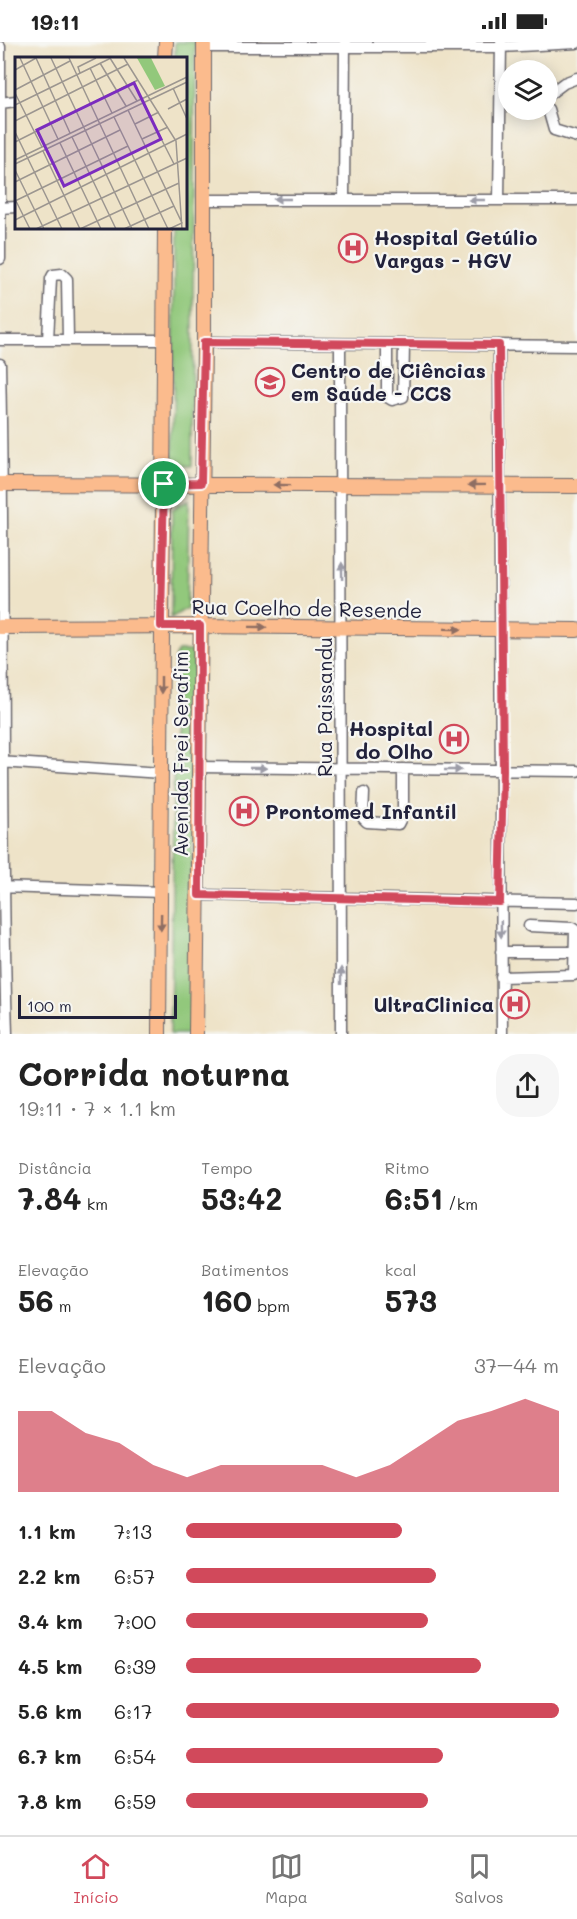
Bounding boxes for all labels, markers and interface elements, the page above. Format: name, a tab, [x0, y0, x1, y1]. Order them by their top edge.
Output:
text: 19:11	[30, 7, 79, 36]
inset map	[15, 57, 188, 230]
map controls	[498, 60, 558, 120]
button: layers	[498, 60, 558, 120]
one-way arrow	[272, 194, 291, 204]
one-way arrow	[467, 195, 486, 205]
place label: Hospital Getúlio Vargas - HGV	[374, 224, 537, 273]
hospital icon: Hospital Getúlio Vargas - HGV	[337, 232, 369, 264]
place label: Centro de Ciências em Saúde - CCS	[291, 357, 486, 406]
school or university icon: Centro de Ciências em Saúde - CCS	[254, 366, 286, 398]
pin	[138, 458, 189, 509]
icon: arrive	[147, 467, 180, 500]
one-way arrow	[272, 480, 291, 490]
one-way arrow	[467, 480, 486, 490]
one-way arrow	[337, 561, 346, 580]
street label: Rua Coelho de Resende	[191, 593, 423, 623]
one-way arrow	[249, 622, 268, 632]
one-way arrow	[444, 624, 463, 634]
street label: Rua Paissandu	[311, 637, 337, 777]
street label: Avenida Frei Serafim	[167, 651, 193, 857]
one-way arrow	[156, 675, 166, 694]
place label: Hospital do Olho	[349, 715, 433, 764]
hospital icon: Hospital do Olho	[438, 723, 470, 755]
one-way arrow	[248, 763, 267, 773]
one-way arrow	[443, 765, 462, 775]
hospital icon: Prontomed Infantil	[228, 795, 260, 827]
place label: Prontomed Infantil	[265, 798, 456, 824]
one-way arrow	[156, 912, 165, 931]
one-way arrow	[496, 919, 505, 938]
one-way arrow	[336, 966, 346, 985]
hospital icon: UltraClinica	[499, 988, 531, 1020]
place label: UltraClinica	[373, 991, 494, 1017]
scale bar	[18, 992, 177, 1019]
text: 100 m	[27, 995, 72, 1016]
text: Corrida noturna	[18, 1051, 290, 1094]
button: share	[496, 1054, 559, 1117]
text: 19:11 · 7 × 1.1 km	[18, 1095, 176, 1121]
text: Distância	[18, 1157, 92, 1178]
text: Tempo	[201, 1157, 252, 1178]
text: Ritmo	[385, 1157, 429, 1178]
text: 7.84	[18, 1178, 82, 1218]
text: 53:42	[201, 1178, 282, 1218]
text: 6:51	[385, 1178, 443, 1218]
text: km	[82, 1193, 108, 1214]
text: /km	[443, 1193, 478, 1214]
text: Elevação	[18, 1259, 88, 1280]
text: Batimentos	[201, 1259, 289, 1280]
text: kcal	[385, 1259, 417, 1280]
text: 56	[18, 1280, 54, 1320]
text: 160	[201, 1280, 252, 1320]
text: 573	[385, 1280, 437, 1320]
text: m	[54, 1295, 72, 1316]
text: bpm	[252, 1295, 290, 1316]
text: Elevação	[18, 1352, 106, 1378]
text: 37–44 m	[474, 1352, 559, 1378]
text: 1.1 km	[18, 1518, 76, 1544]
text: 7:13	[114, 1518, 152, 1544]
text: 2.2 km	[18, 1563, 80, 1589]
text: 6:57	[114, 1563, 155, 1589]
text: 3.4 km	[18, 1608, 83, 1634]
text: 7:00	[114, 1608, 156, 1634]
text: 4.5 km	[18, 1653, 82, 1679]
text: 6:39	[114, 1653, 156, 1679]
text: 5.6 km	[18, 1698, 82, 1724]
text: 6:17	[114, 1698, 152, 1724]
text: 6.7 km	[18, 1743, 81, 1769]
text: 6:54	[114, 1743, 156, 1769]
text: 7.8 km	[18, 1788, 82, 1814]
text: 6:59	[114, 1788, 156, 1814]
tab: Início	[74, 1850, 118, 1907]
tab: Mapa	[265, 1850, 308, 1907]
tab: Salvos	[455, 1850, 504, 1907]

